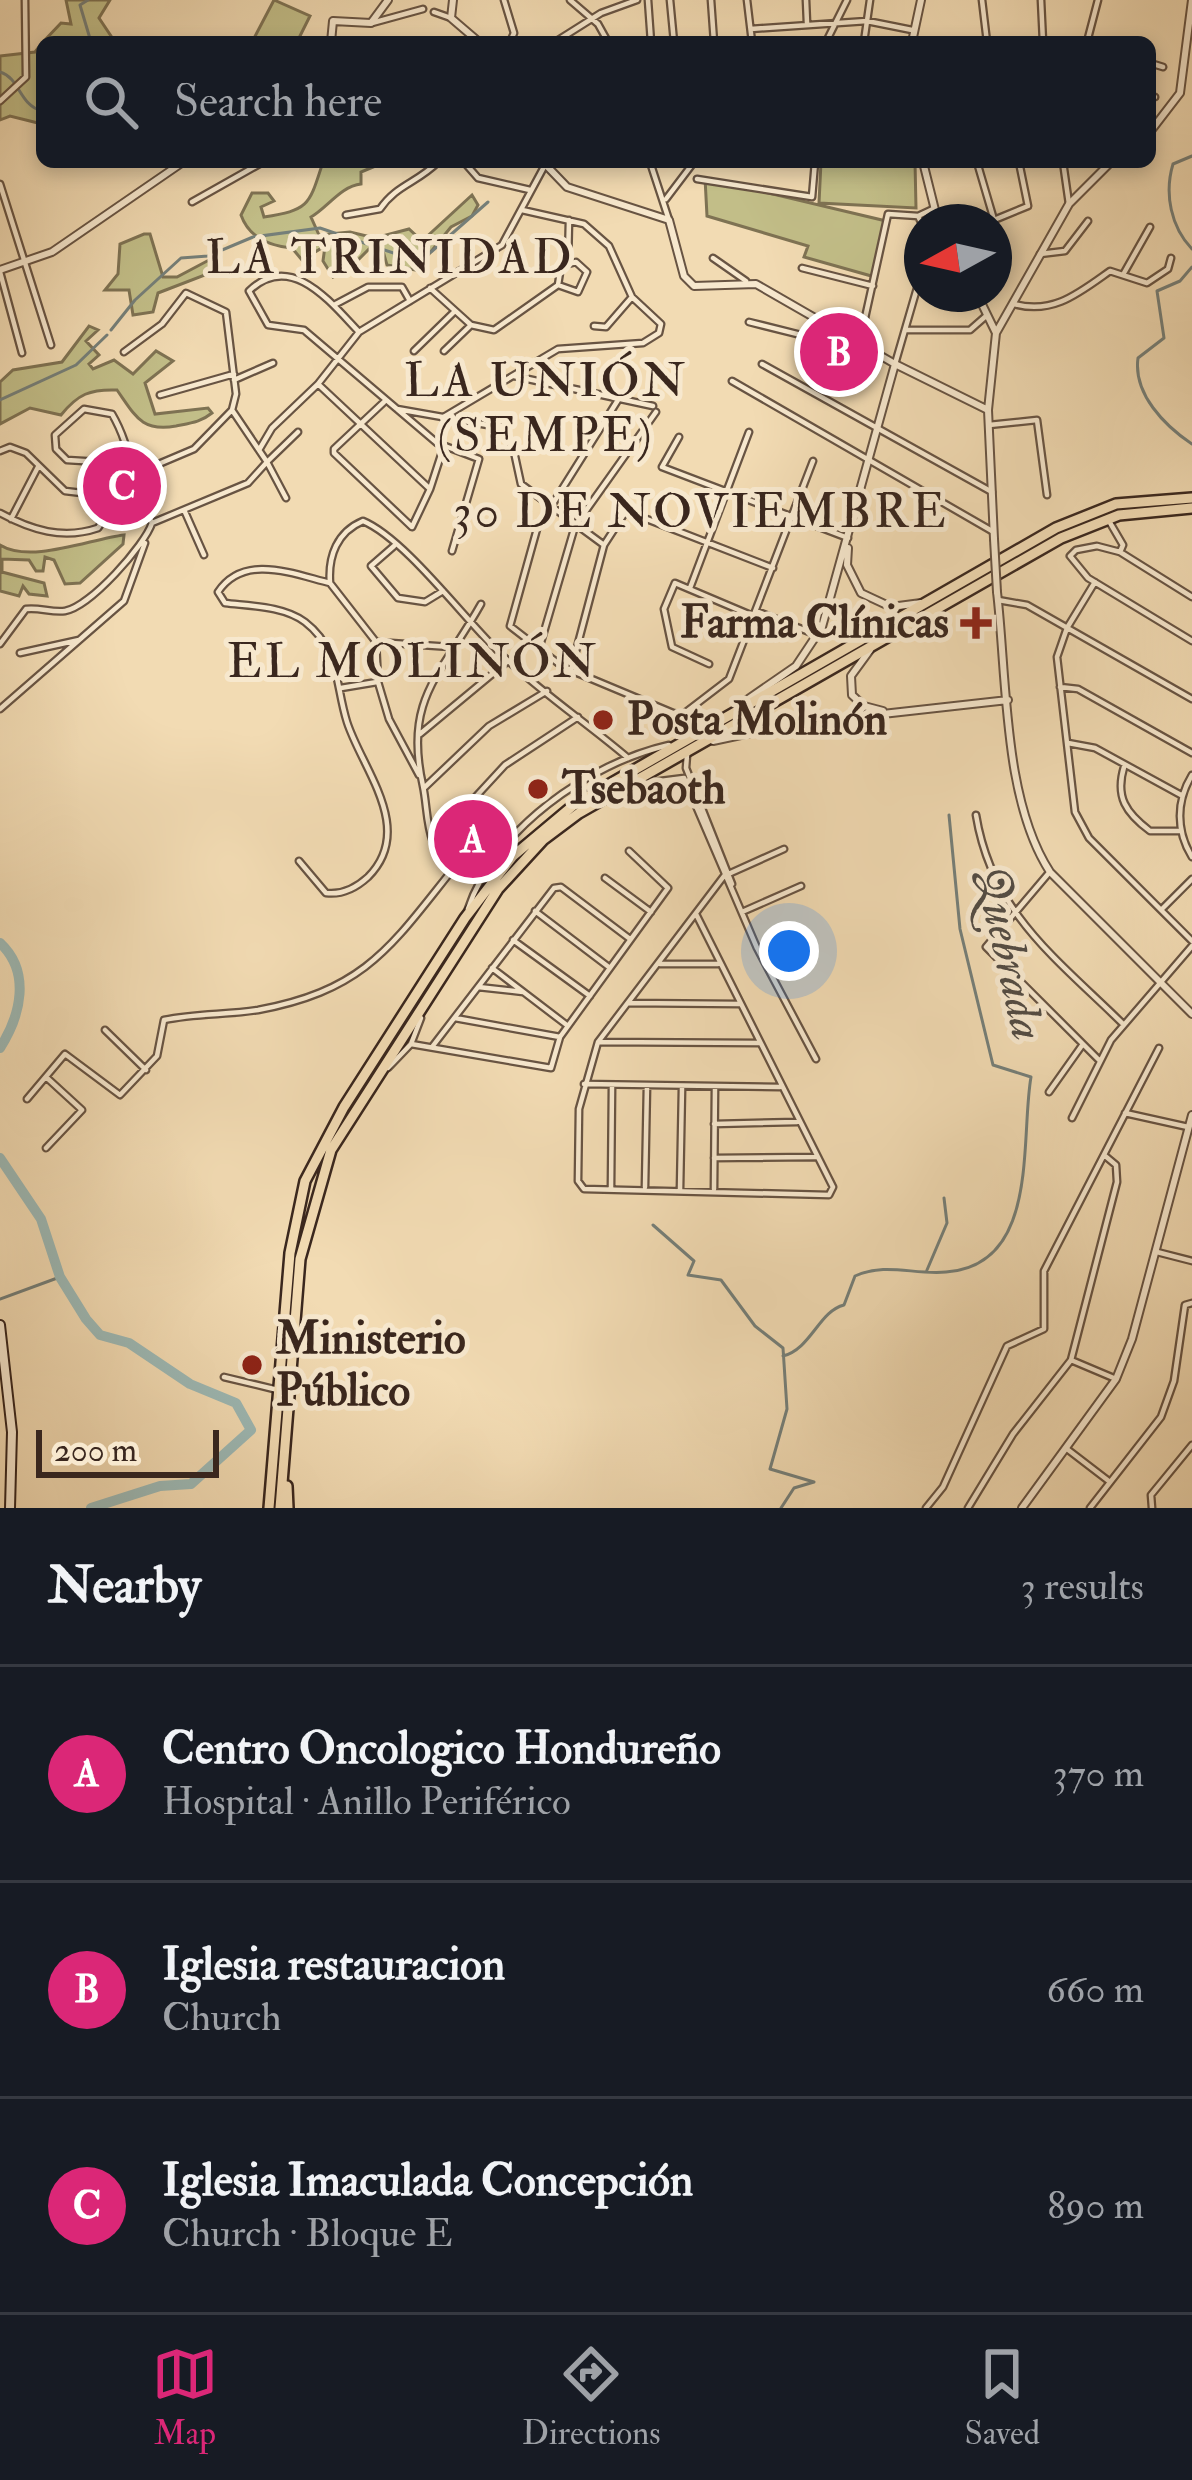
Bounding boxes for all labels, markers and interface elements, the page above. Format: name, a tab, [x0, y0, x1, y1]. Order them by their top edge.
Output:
search box	[36, 36, 1156, 168]
icon: search	[78, 69, 144, 135]
text: Search here	[174, 74, 382, 130]
north arrow	[904, 204, 1012, 312]
district label: LA TRINIDAD	[205, 228, 575, 288]
pin: B	[800, 307, 878, 397]
district label: LA UNIÓN (SEMPE)	[404, 350, 688, 466]
pin: C	[83, 441, 161, 531]
district label: 30 DE NOVIEMBRE	[453, 482, 949, 542]
place label: Farma Clínicas	[680, 595, 949, 651]
marker: Farma Clínicas	[960, 607, 992, 639]
district label: EL MOLINÓN	[227, 631, 599, 692]
place label: Posta Molinón	[627, 692, 888, 748]
marker: Posta Molinón	[590, 707, 616, 733]
place label: Tsebaoth	[561, 761, 726, 817]
marker: Tsebaoth	[525, 776, 551, 802]
pin: A	[434, 794, 512, 884]
water label: Quebrada	[960, 860, 1058, 1046]
your location	[759, 921, 819, 981]
place label: Ministerio Público	[275, 1311, 466, 1419]
marker: Ministerio Público	[239, 1352, 265, 1378]
scale bar	[36, 1424, 219, 1477]
text: 200 m	[54, 1430, 137, 1471]
text: Nearby	[48, 1554, 201, 1618]
text: 3 results	[1021, 1562, 1144, 1611]
text: Centro Oncologico Hondureño	[162, 1721, 721, 1777]
text: A	[75, 1749, 99, 1798]
text: 370 m	[1053, 1749, 1144, 1798]
text: Hospital · Anillo Periférico	[162, 1777, 571, 1826]
text: Iglesia restauracion	[162, 1937, 505, 1993]
text: B	[74, 1965, 100, 2014]
text: 660 m	[1046, 1965, 1144, 2014]
text: Church	[162, 1993, 281, 2042]
text: Iglesia Imaculada Concepción	[162, 2153, 693, 2209]
text: C	[73, 2181, 101, 2230]
text: 890 m	[1047, 2181, 1144, 2230]
text: Church · Bloque E	[162, 2209, 453, 2258]
tab: Map	[152, 2341, 218, 2454]
tab: Directions	[522, 2341, 661, 2454]
tab: Saved	[965, 2341, 1040, 2454]

